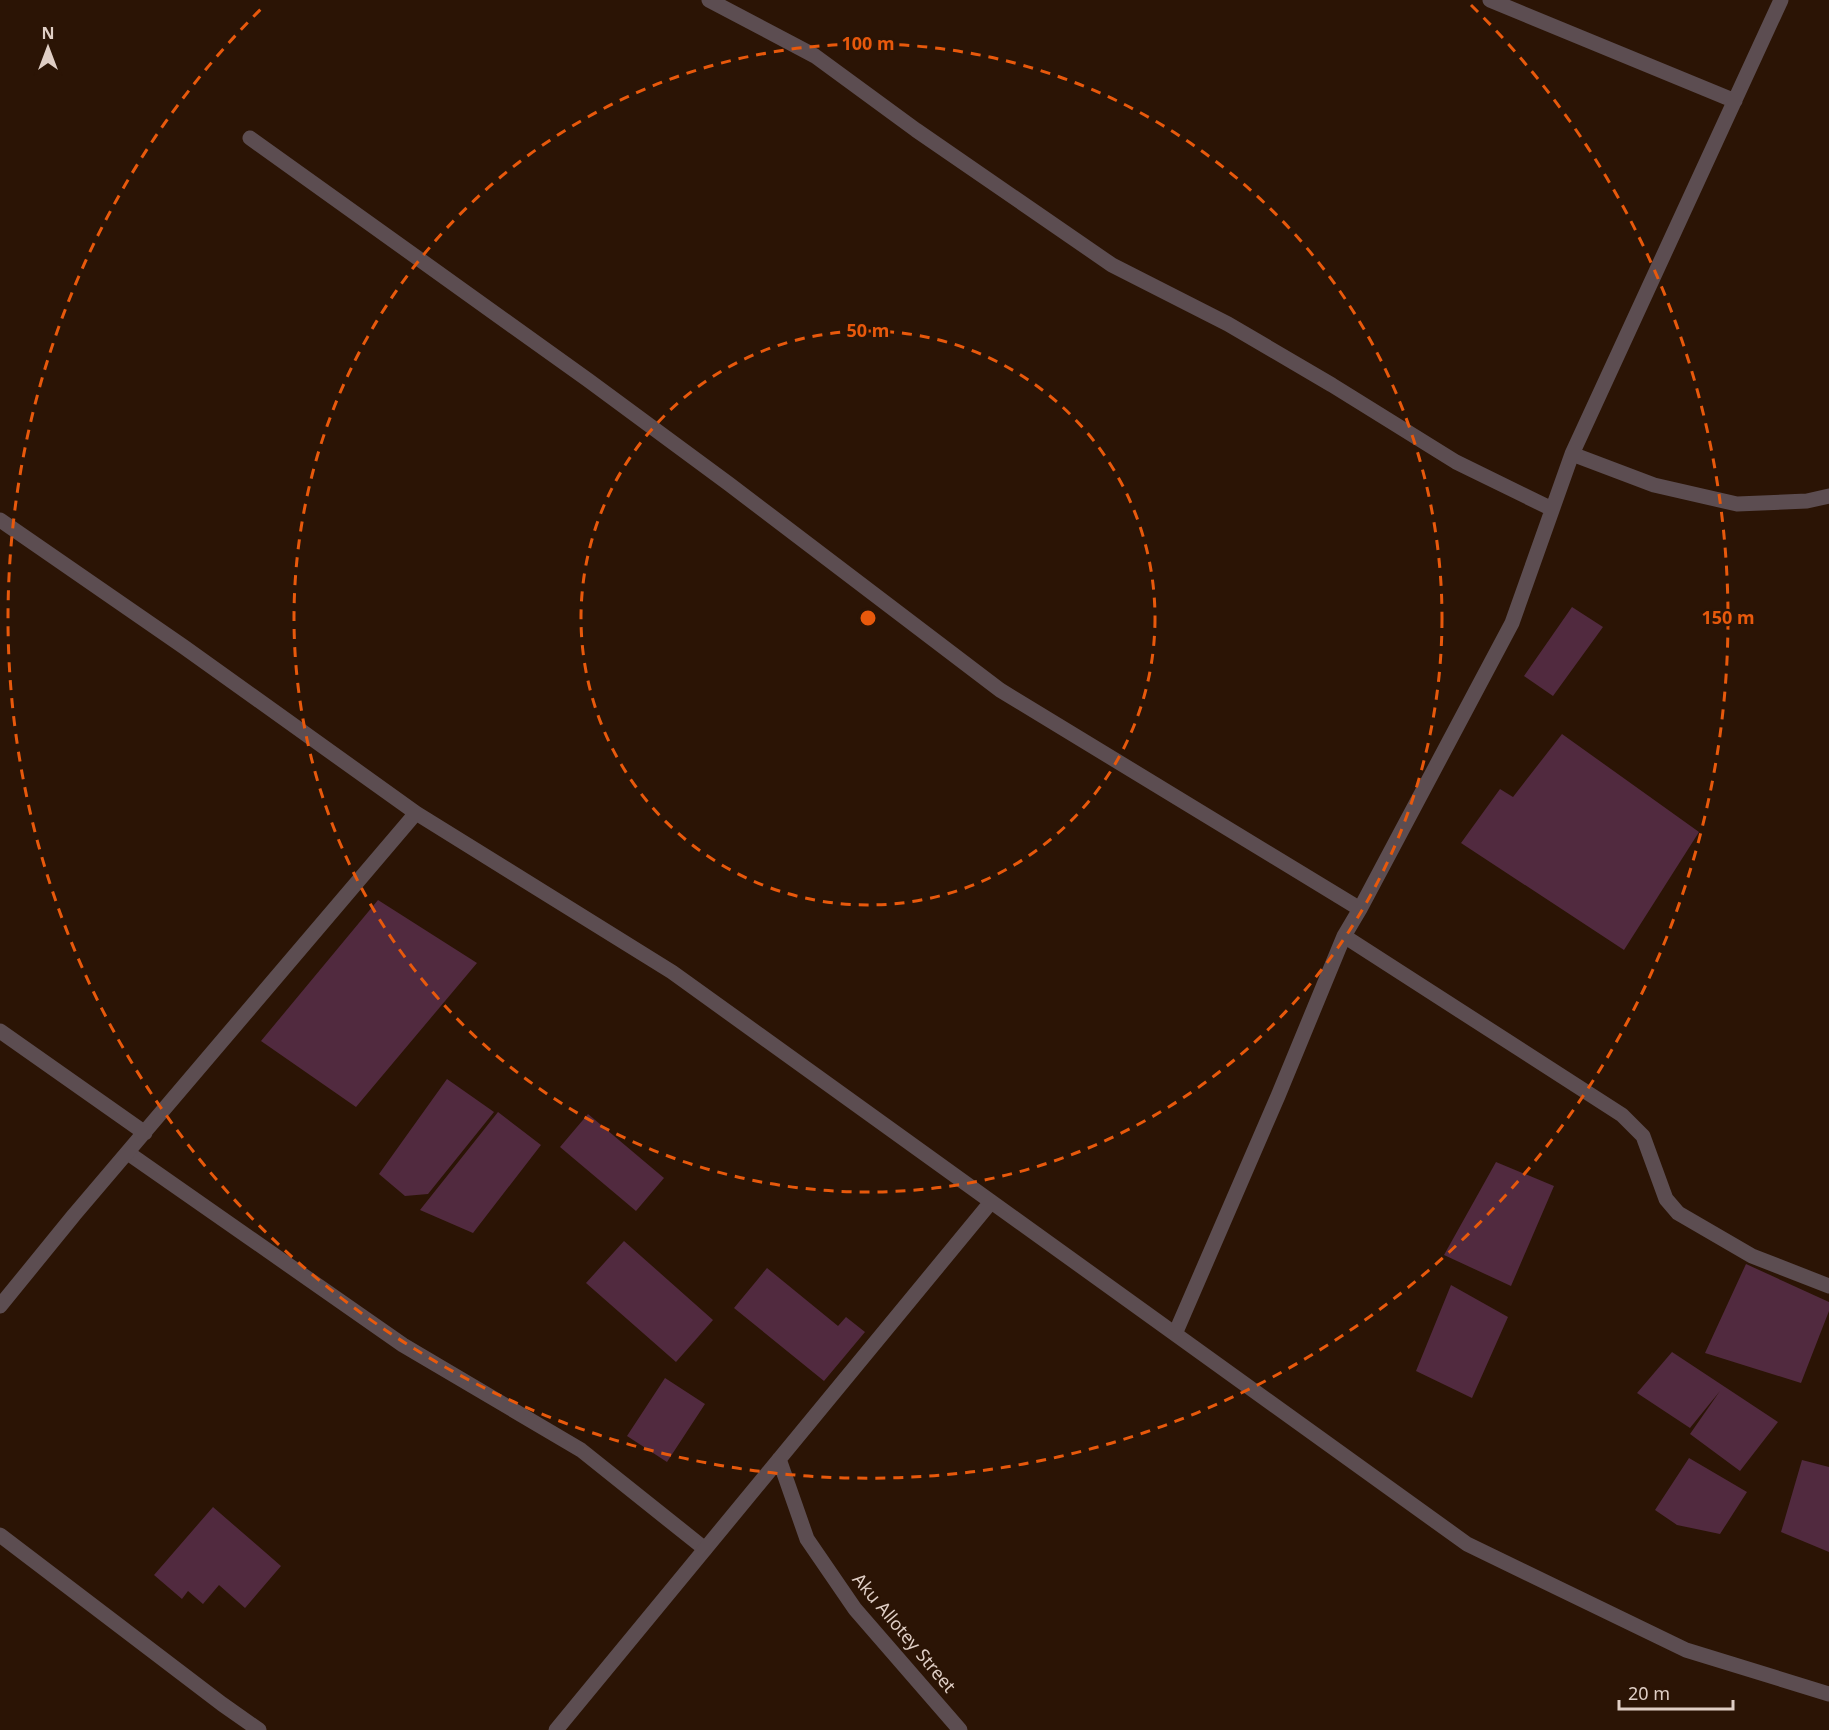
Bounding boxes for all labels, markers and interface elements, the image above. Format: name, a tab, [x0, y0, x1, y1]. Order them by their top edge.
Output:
north arrow	[18, 18, 78, 78]
text: N	[41, 22, 55, 44]
text: 100 m	[841, 31, 895, 55]
text: 50 m	[847, 318, 889, 342]
text: 150 m	[1701, 605, 1755, 629]
centre of rings	[858, 608, 878, 628]
street label: Aku Allotey Street	[848, 1568, 962, 1698]
scale bar	[1619, 1673, 1733, 1711]
text: 20 m	[1628, 1681, 1670, 1705]

